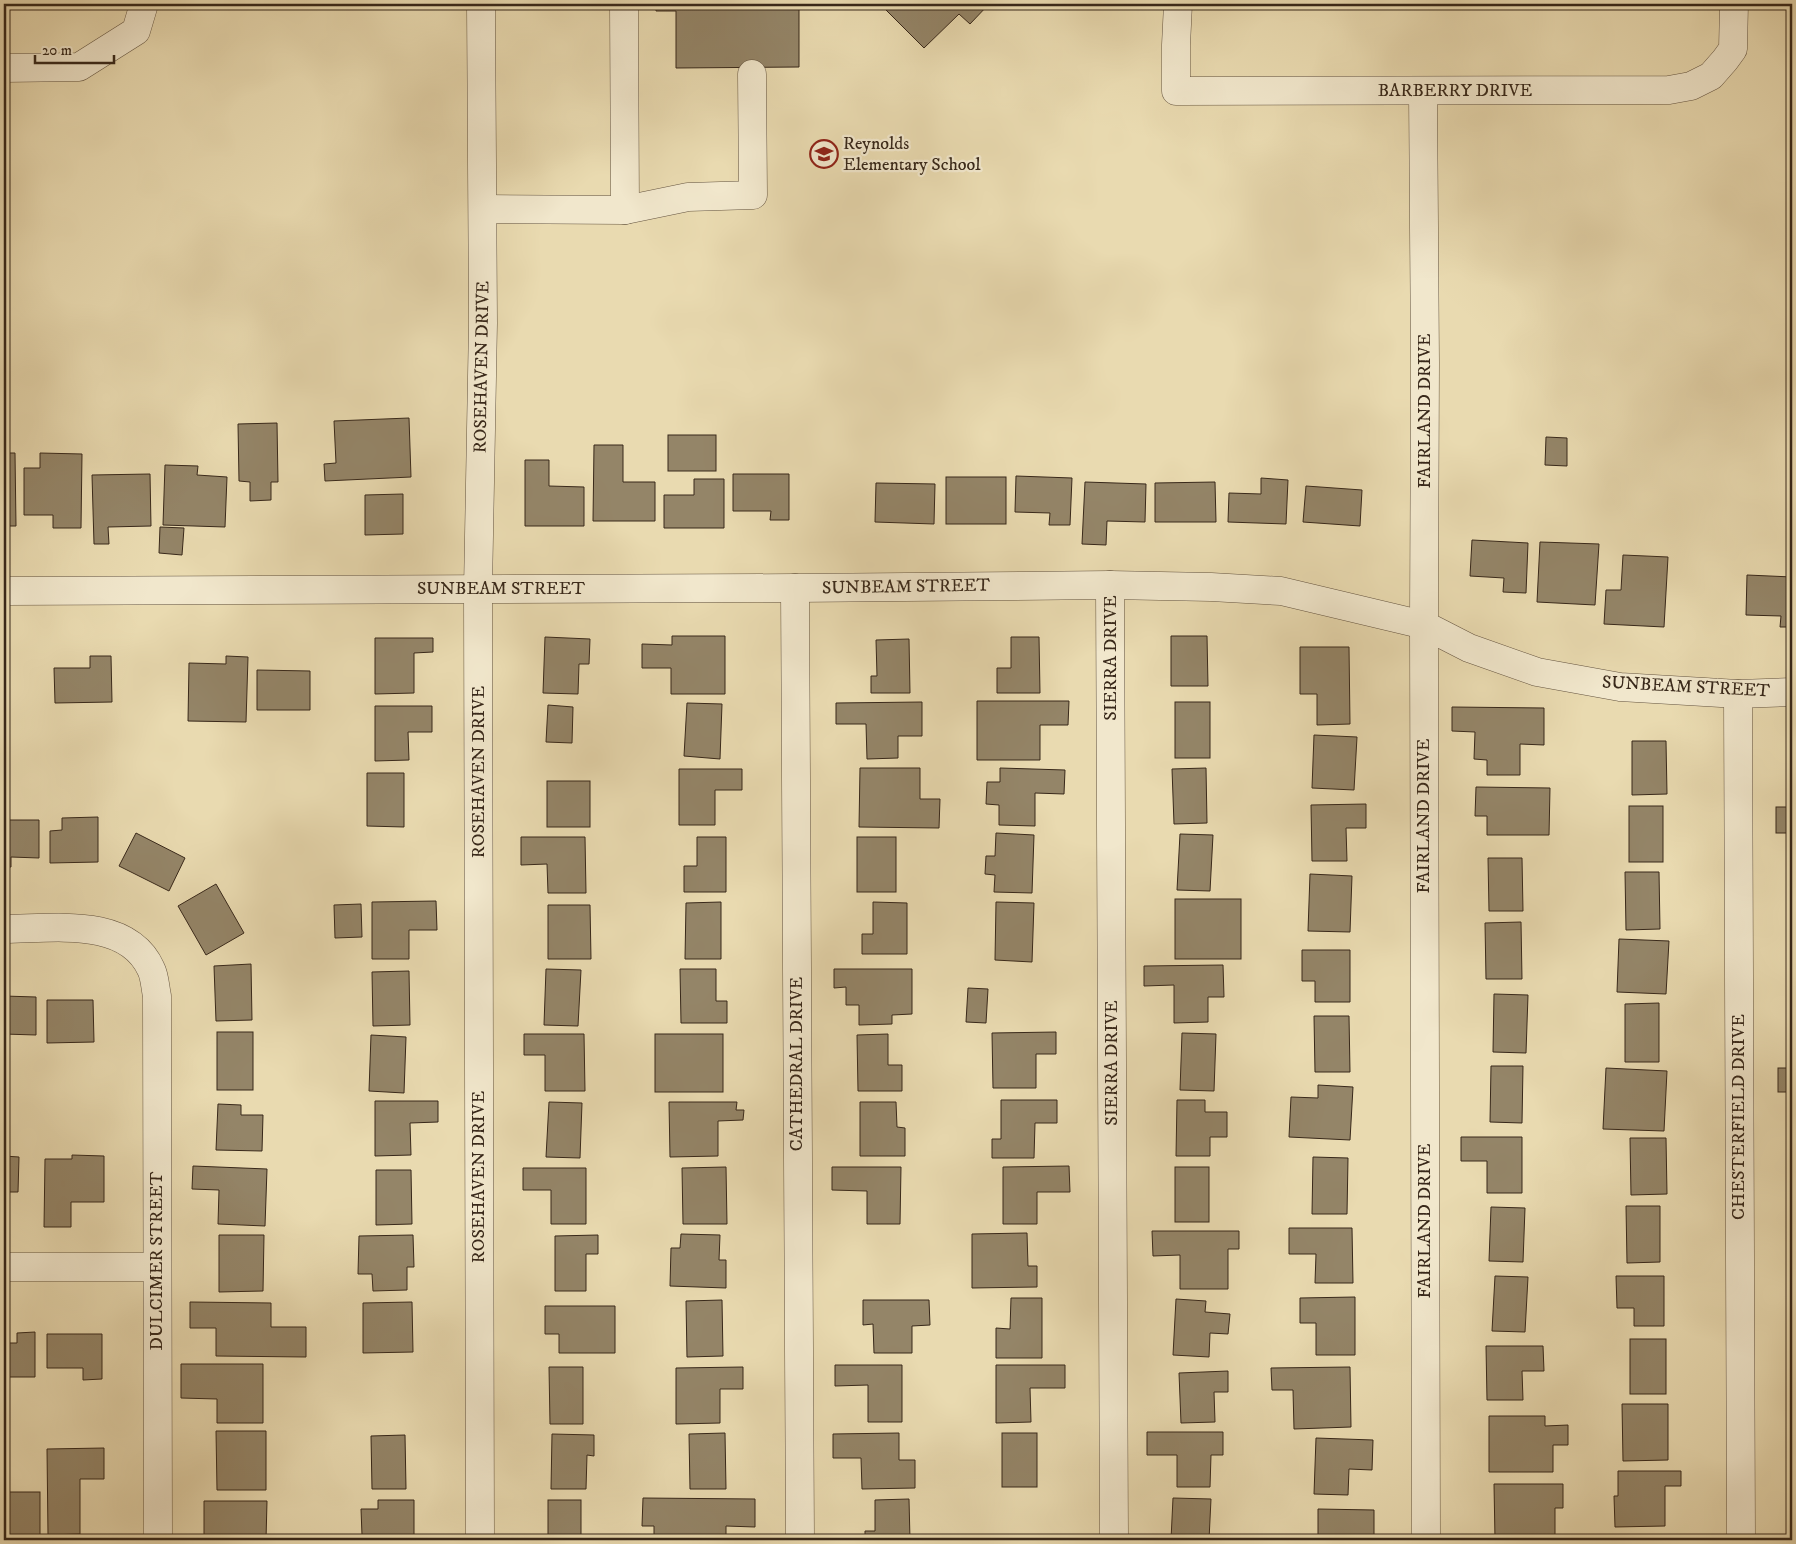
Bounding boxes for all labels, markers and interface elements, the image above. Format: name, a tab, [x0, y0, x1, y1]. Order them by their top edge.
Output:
scale bar	[35, 32, 114, 64]
text: 20 m	[42, 41, 72, 60]
street label: BARBERRY DRIVE	[1378, 80, 1533, 102]
place label: Reynolds Elementary School	[843, 133, 981, 176]
school or university icon: Reynolds Elementary School	[809, 139, 839, 169]
street label: ROSEHAVEN DRIVE	[469, 280, 495, 453]
street label: FAIRLAND DRIVE	[1414, 333, 1436, 488]
street label: SUNBEAM STREET	[822, 575, 991, 599]
street label: SUNBEAM STREET	[417, 578, 585, 600]
street label: SIERRA DRIVE	[1100, 595, 1122, 721]
street label: SUNBEAM STREET	[1601, 672, 1771, 702]
street label: ROSEHAVEN DRIVE	[468, 686, 490, 858]
street label: FAIRLAND DRIVE	[1413, 738, 1435, 893]
street label: CATHEDRAL DRIVE	[786, 976, 808, 1151]
street label: SIERRA DRIVE	[1101, 1000, 1123, 1126]
street label: CHESTERFIELD DRIVE	[1728, 1014, 1750, 1220]
street label: ROSEHAVEN DRIVE	[468, 1091, 490, 1263]
street label: FAIRLAND DRIVE	[1414, 1143, 1436, 1298]
street label: DULCIMER STREET	[146, 1171, 168, 1350]

